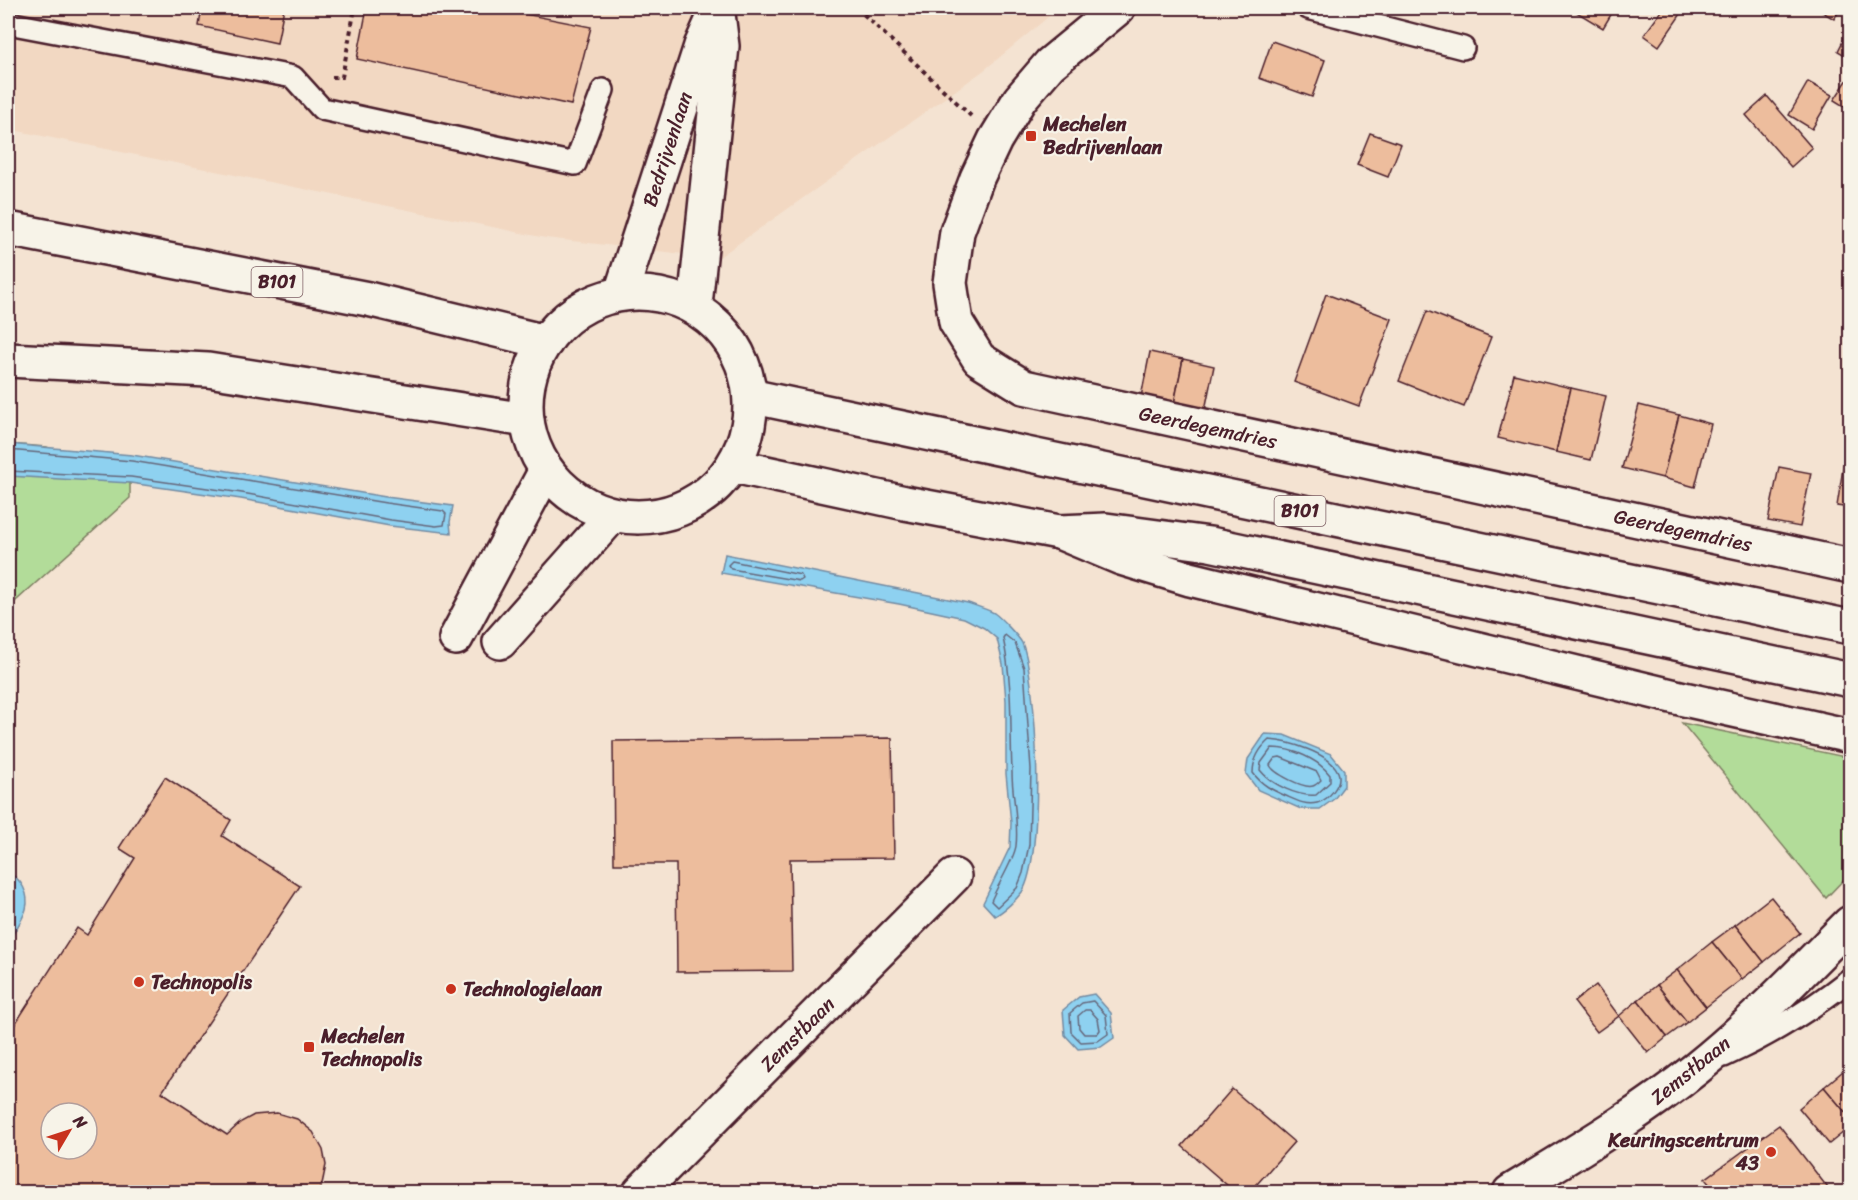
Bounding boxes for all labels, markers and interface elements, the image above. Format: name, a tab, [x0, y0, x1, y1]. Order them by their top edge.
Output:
street label: Bedrijvenlaan	[632, 87, 703, 211]
place label: Mechelen Bedrijvenlaan	[1042, 107, 1162, 165]
marker: Mechelen Bedrijvenlaan	[1024, 129, 1038, 143]
road number: B101	[252, 267, 302, 297]
street label: Geerdegemdries	[1136, 396, 1281, 459]
road number: B101	[1274, 496, 1326, 526]
street label: Geerdegemdries	[1611, 499, 1756, 562]
place label: Technopolis	[151, 965, 253, 1000]
place label: Technologielaan	[463, 972, 602, 1007]
marker: Technopolis	[132, 975, 146, 989]
marker: Technologielaan	[444, 982, 458, 996]
street label: Zemstbaan	[751, 988, 844, 1081]
place label: Mechelen Technopolis	[320, 1019, 423, 1077]
street label: Zemstbaan	[1642, 1027, 1739, 1114]
marker: Mechelen Technopolis	[302, 1040, 316, 1054]
north arrow	[39, 1101, 99, 1161]
text: N	[65, 1108, 96, 1136]
place label: Keuringscentrum 43	[1607, 1123, 1759, 1181]
marker: Keuringscentrum 43	[1764, 1145, 1778, 1159]

